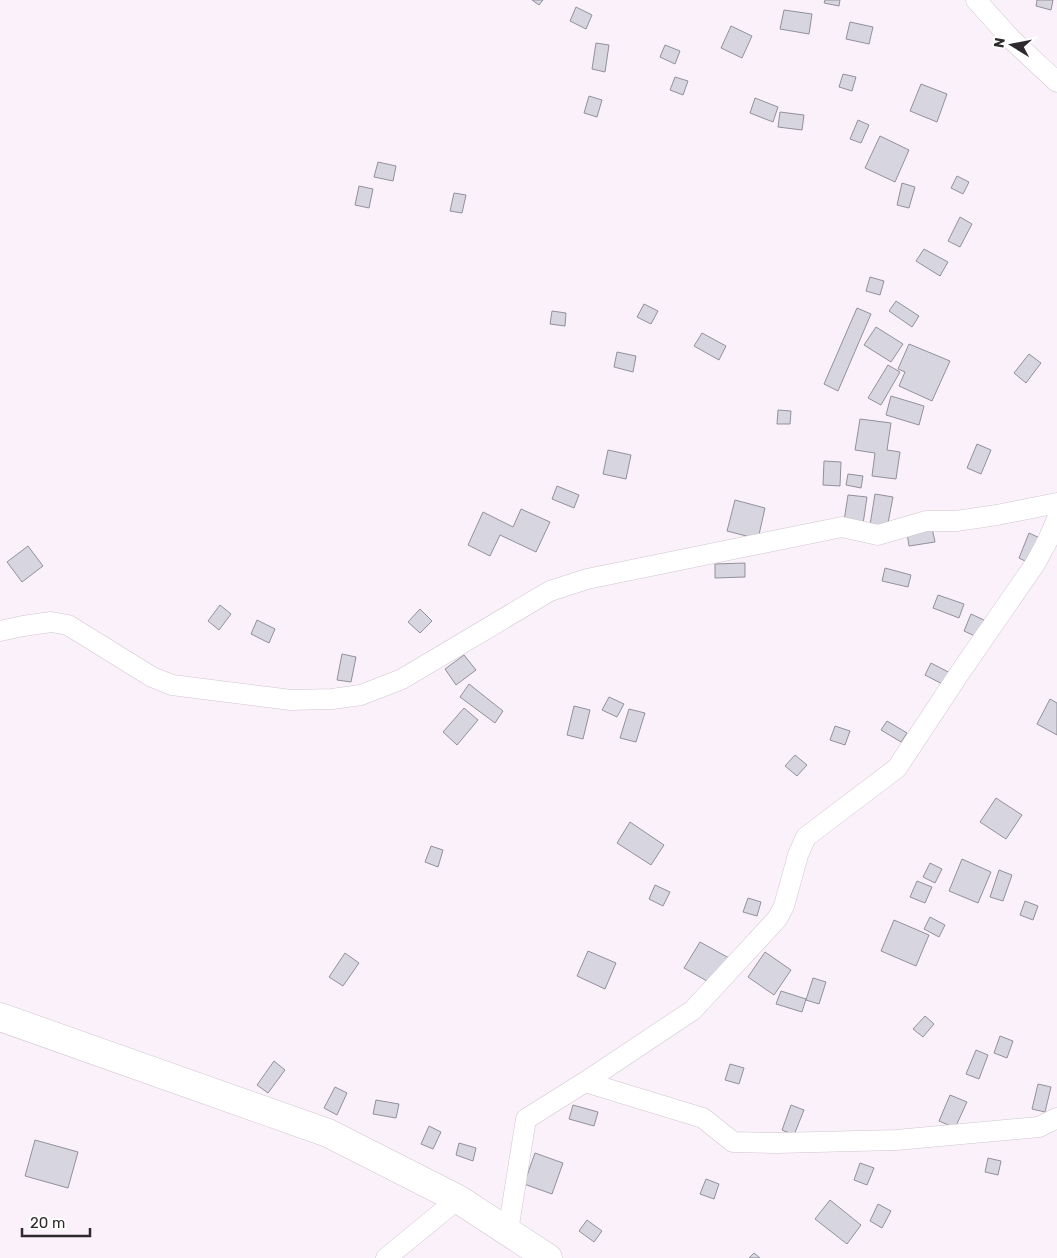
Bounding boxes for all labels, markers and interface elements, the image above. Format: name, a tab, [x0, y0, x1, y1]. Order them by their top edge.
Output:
north arrow	[987, 20, 1037, 70]
text: N	[990, 36, 1009, 49]
scale bar	[22, 1206, 90, 1238]
text: 20 m	[30, 1214, 65, 1232]

